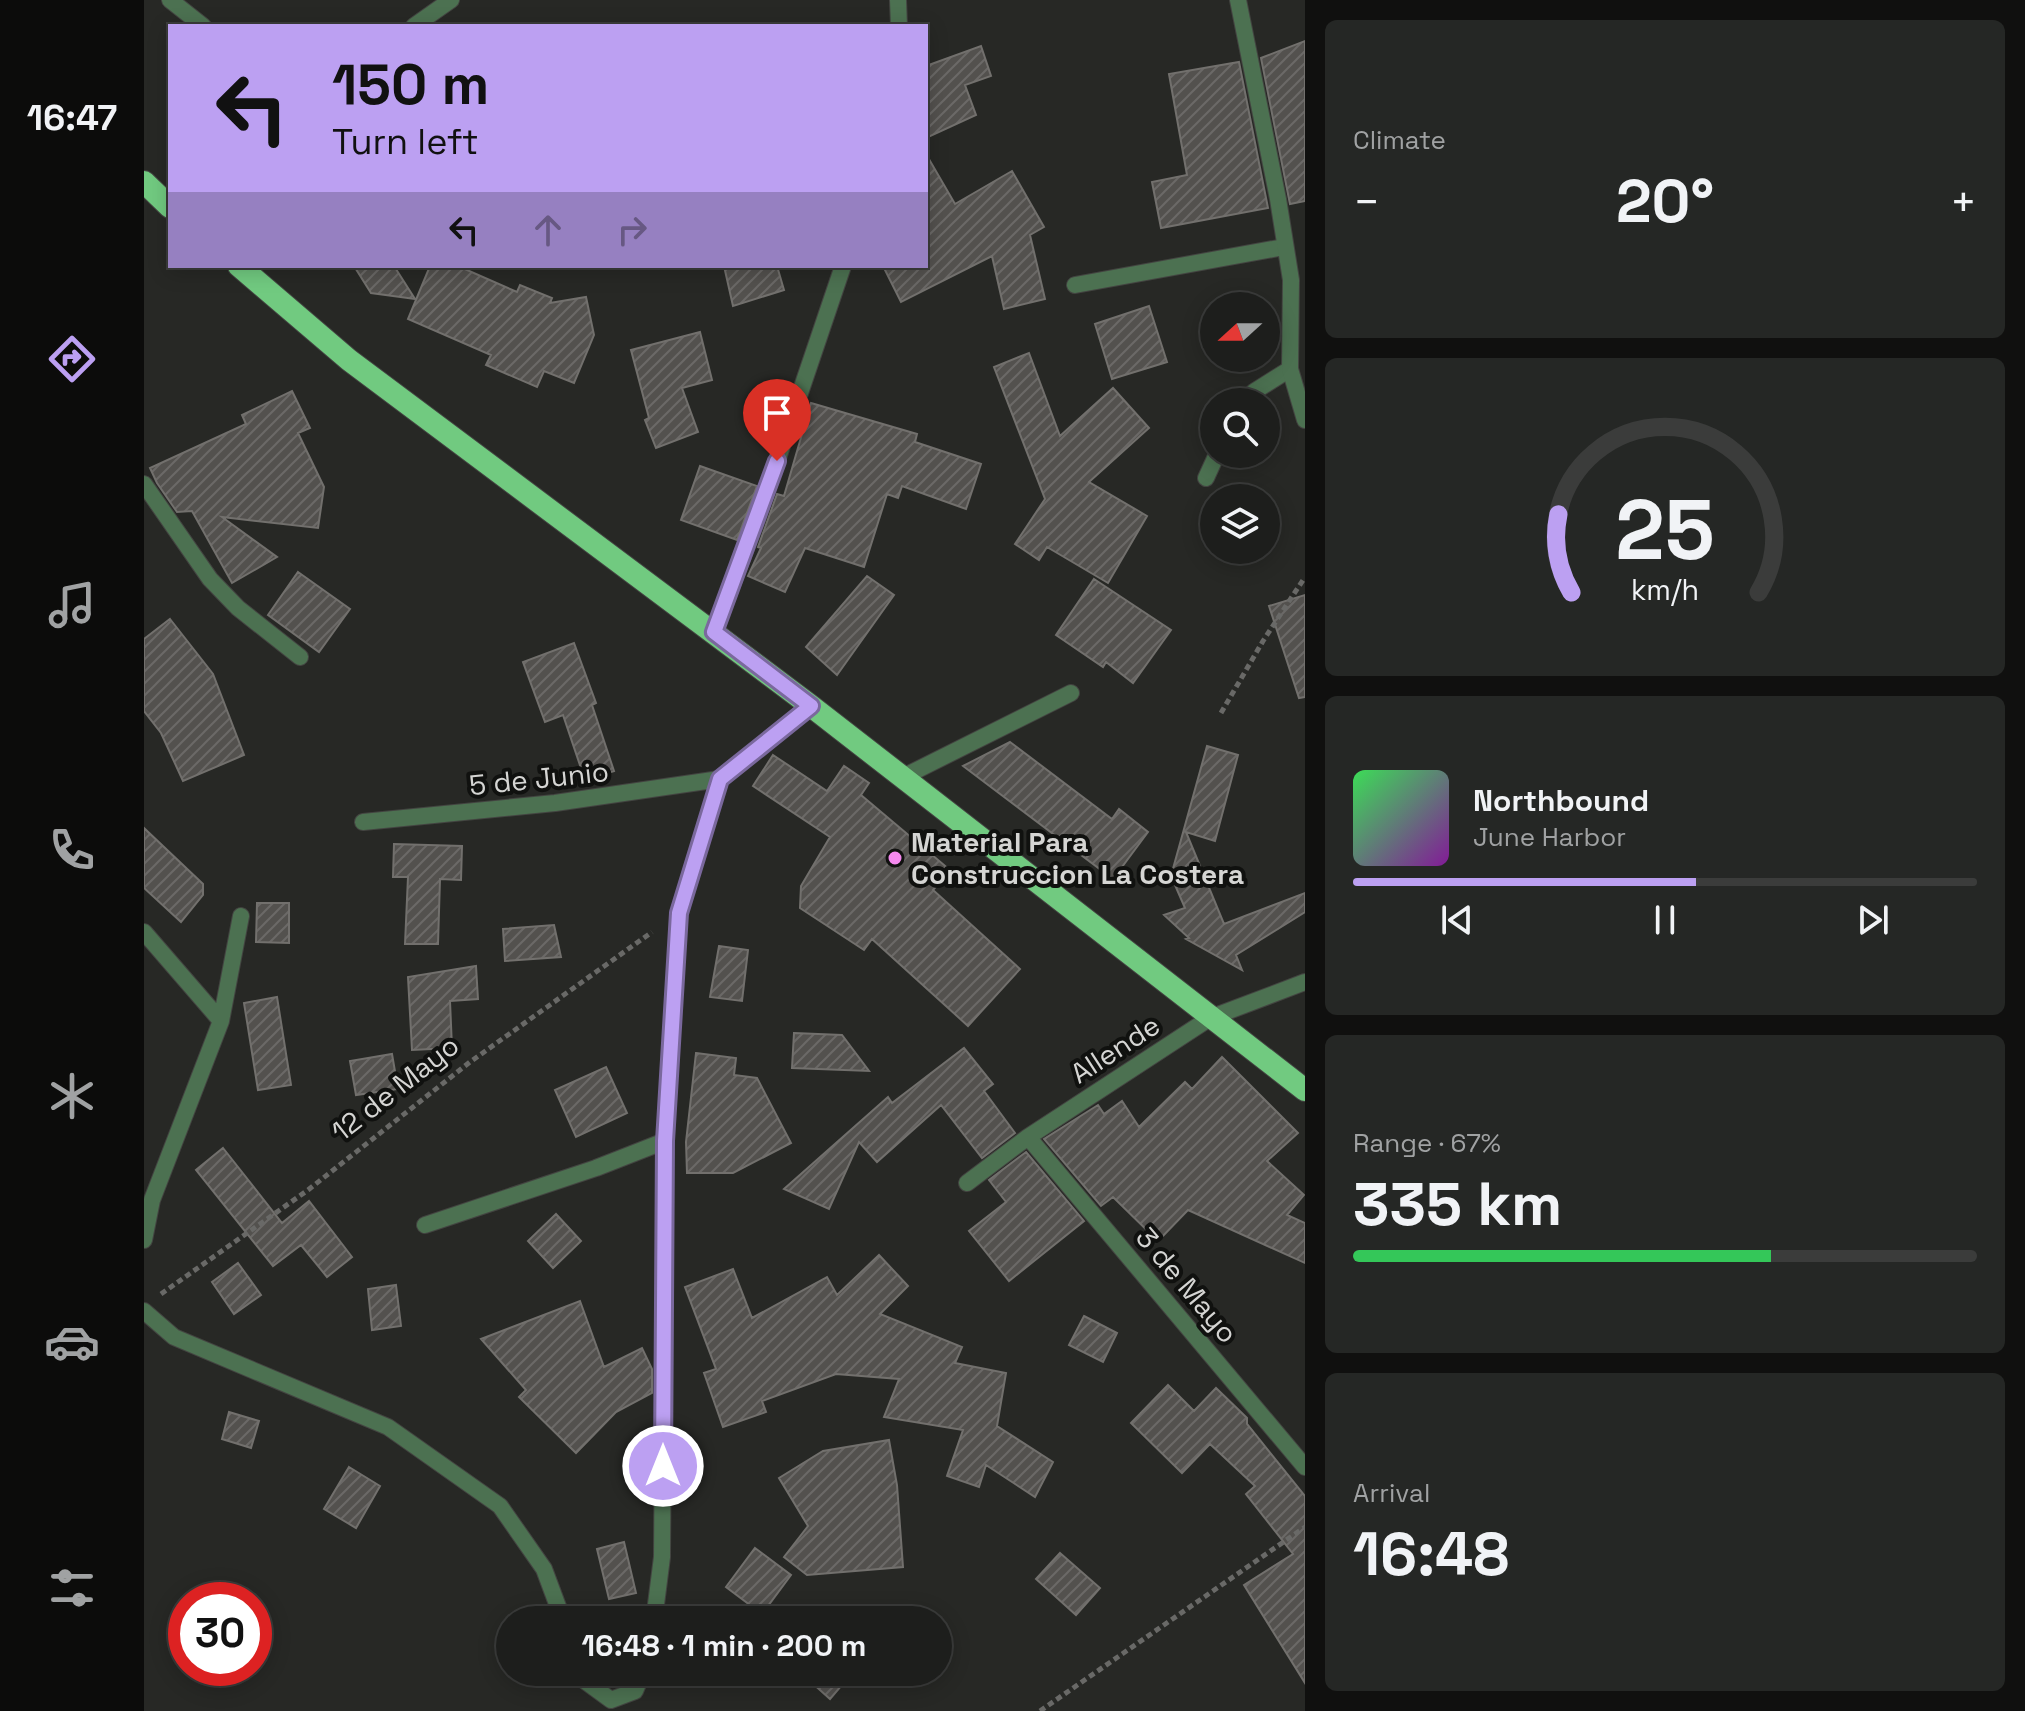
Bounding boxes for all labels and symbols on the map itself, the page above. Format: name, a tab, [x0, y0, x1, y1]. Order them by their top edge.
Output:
north arrow	[1200, 292, 1280, 372]
pin	[743, 379, 811, 461]
street label: 5 de Junio	[467, 753, 611, 803]
place label: Material Para Construccion La Costera	[911, 824, 1244, 892]
marker: Material Para Construccion La Costera	[886, 849, 904, 867]
street label: Allende	[1063, 1007, 1167, 1091]
street label: 12 de Mayo	[324, 1027, 466, 1149]
street label: 3 de Mayo	[1128, 1220, 1246, 1350]
position arrow	[621, 1424, 705, 1508]
speed limit sign: 30	[168, 1582, 272, 1686]

